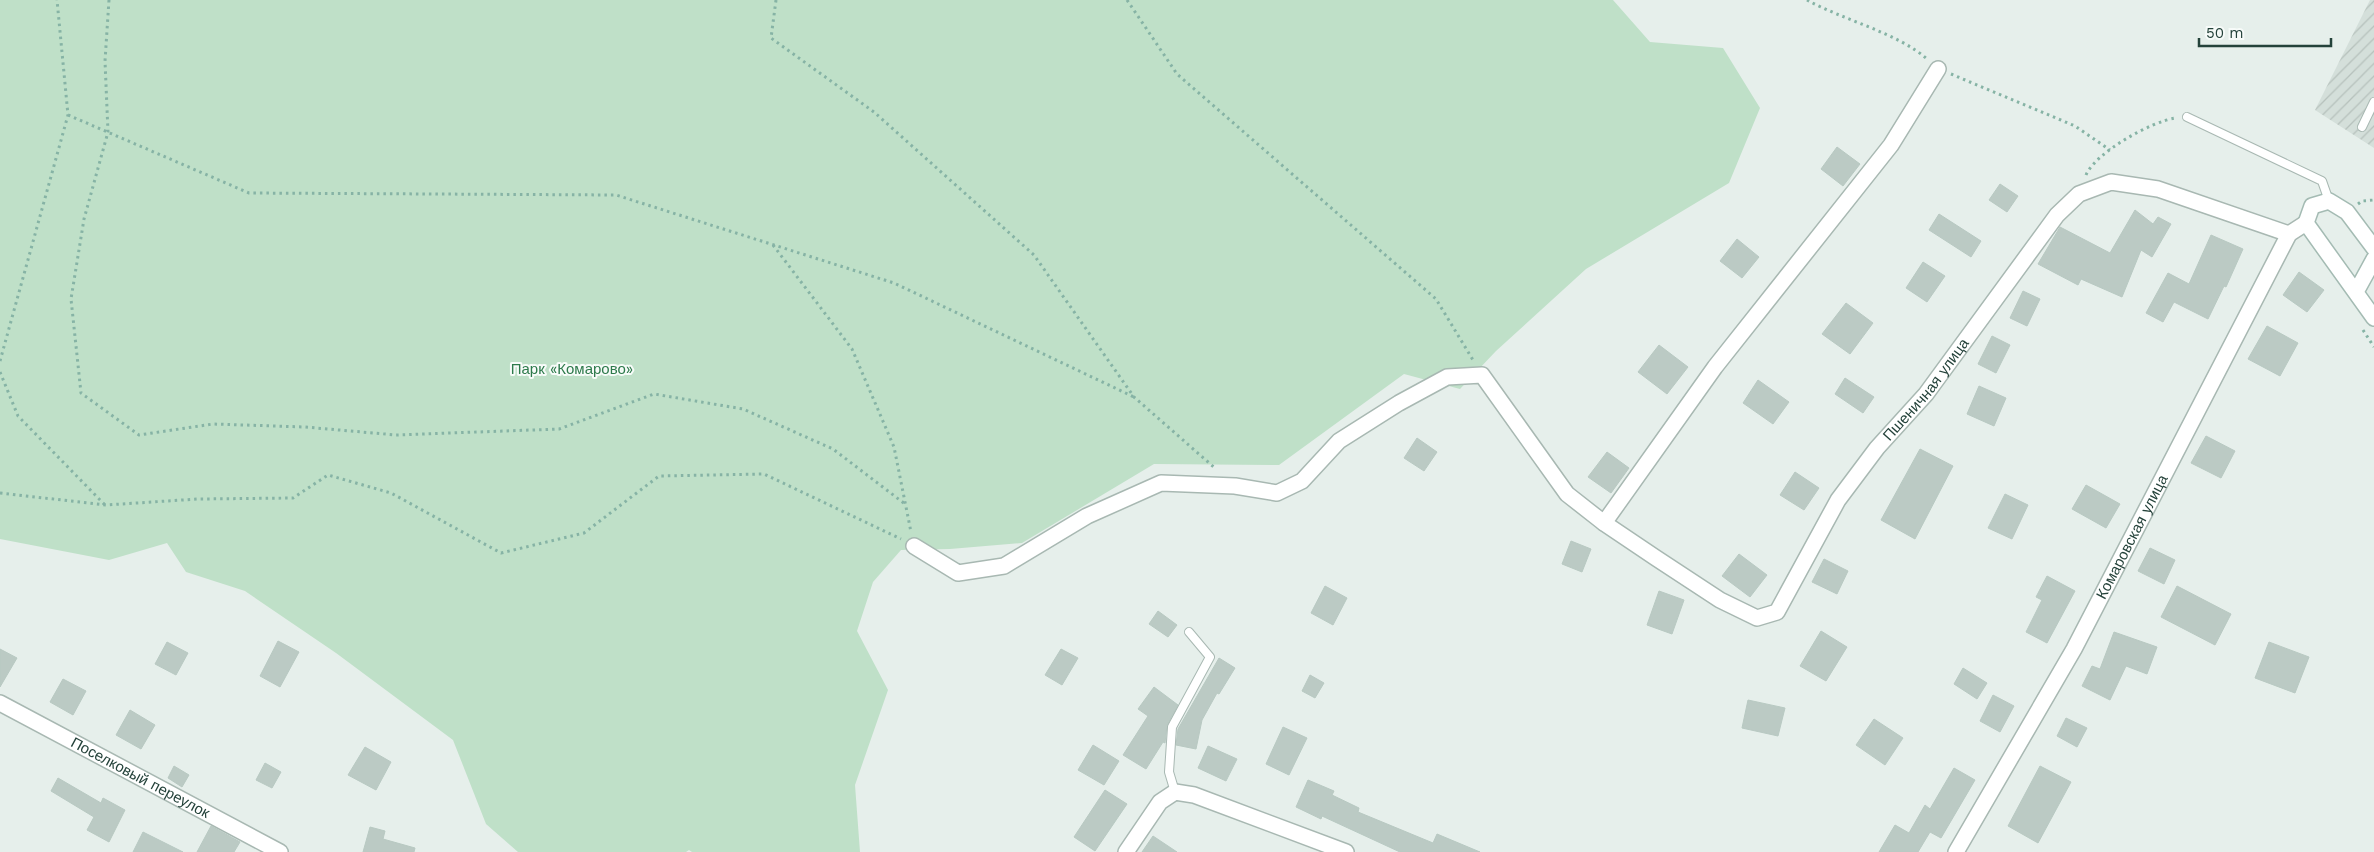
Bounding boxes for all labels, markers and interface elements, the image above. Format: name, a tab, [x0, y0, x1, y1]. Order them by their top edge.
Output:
scale bar	[2199, 15, 2332, 47]
text: 50 m	[2206, 24, 2243, 42]
street label: Пшеничная улица	[1879, 334, 1973, 444]
park label: Парк «Комарово»	[511, 360, 633, 378]
street label: Комаровская улица	[2092, 471, 2172, 602]
street label: Поселковый переулок	[68, 733, 213, 822]

